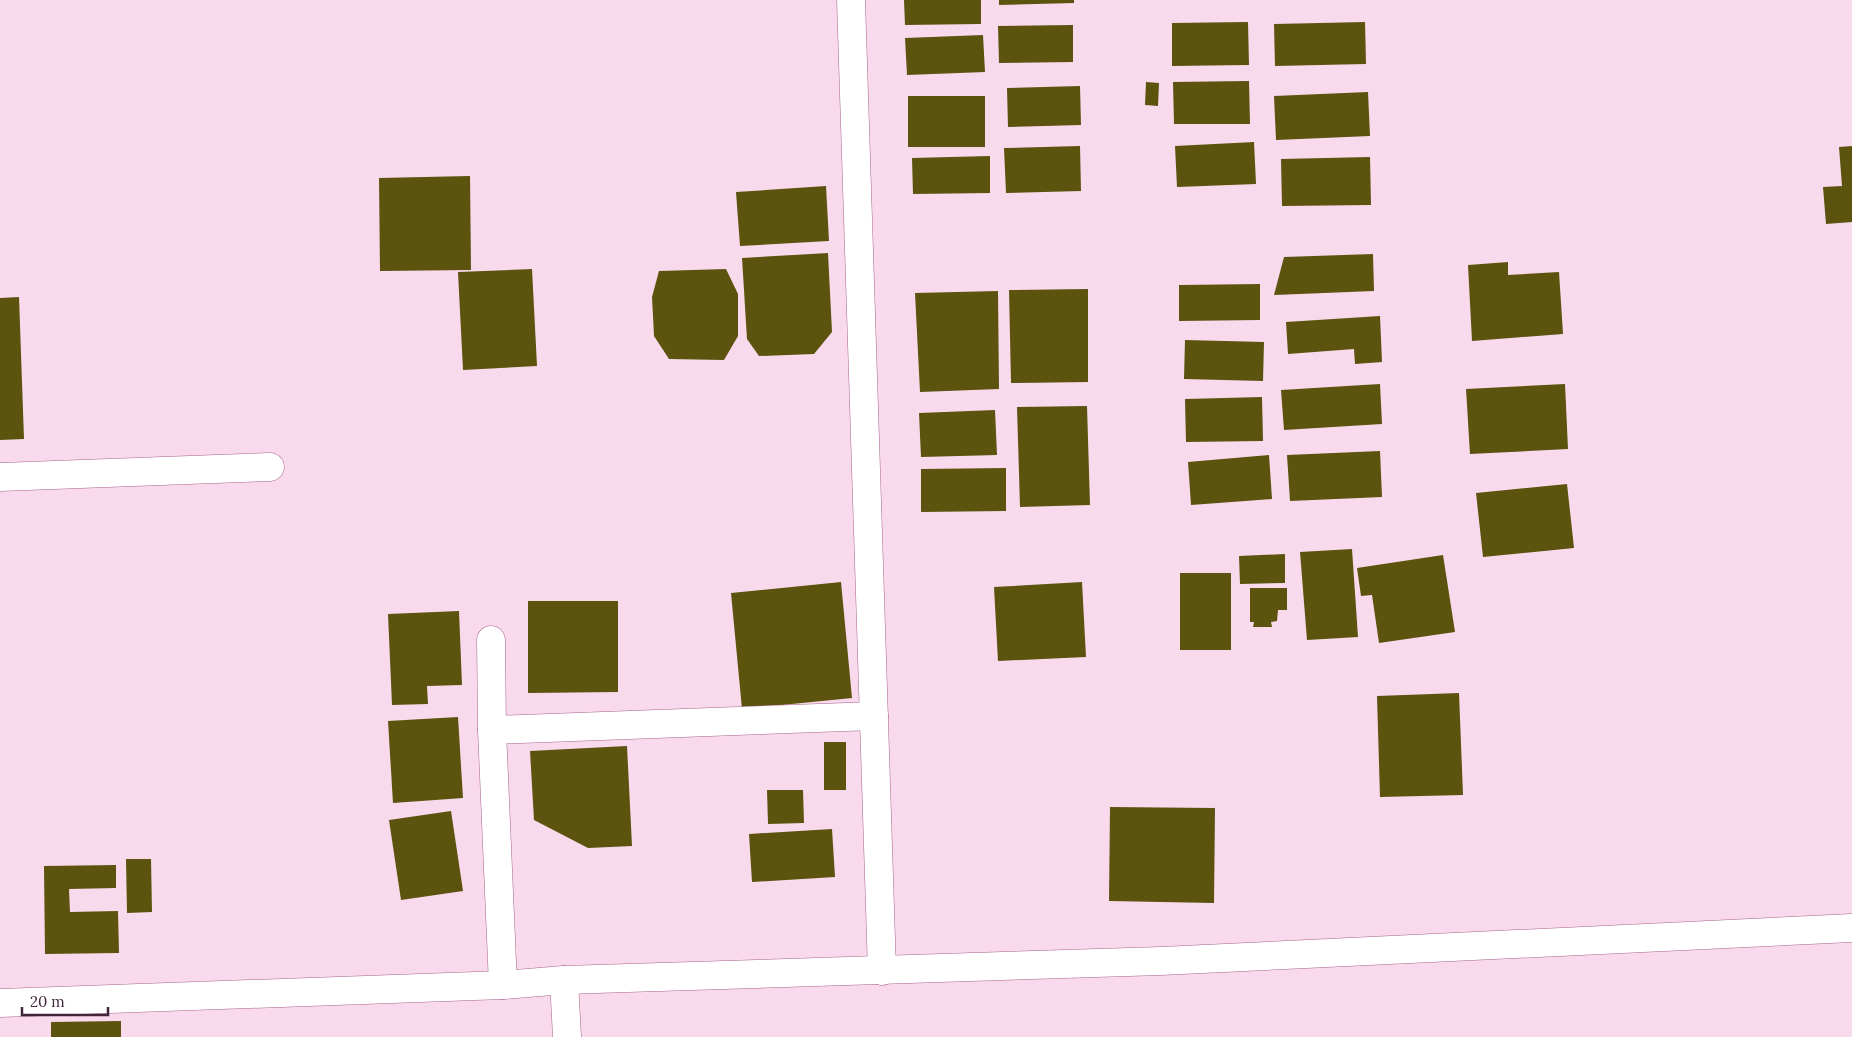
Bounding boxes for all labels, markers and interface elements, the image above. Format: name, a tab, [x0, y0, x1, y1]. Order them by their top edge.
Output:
scale bar	[22, 984, 109, 1016]
text: 20 m	[30, 992, 65, 1011]

